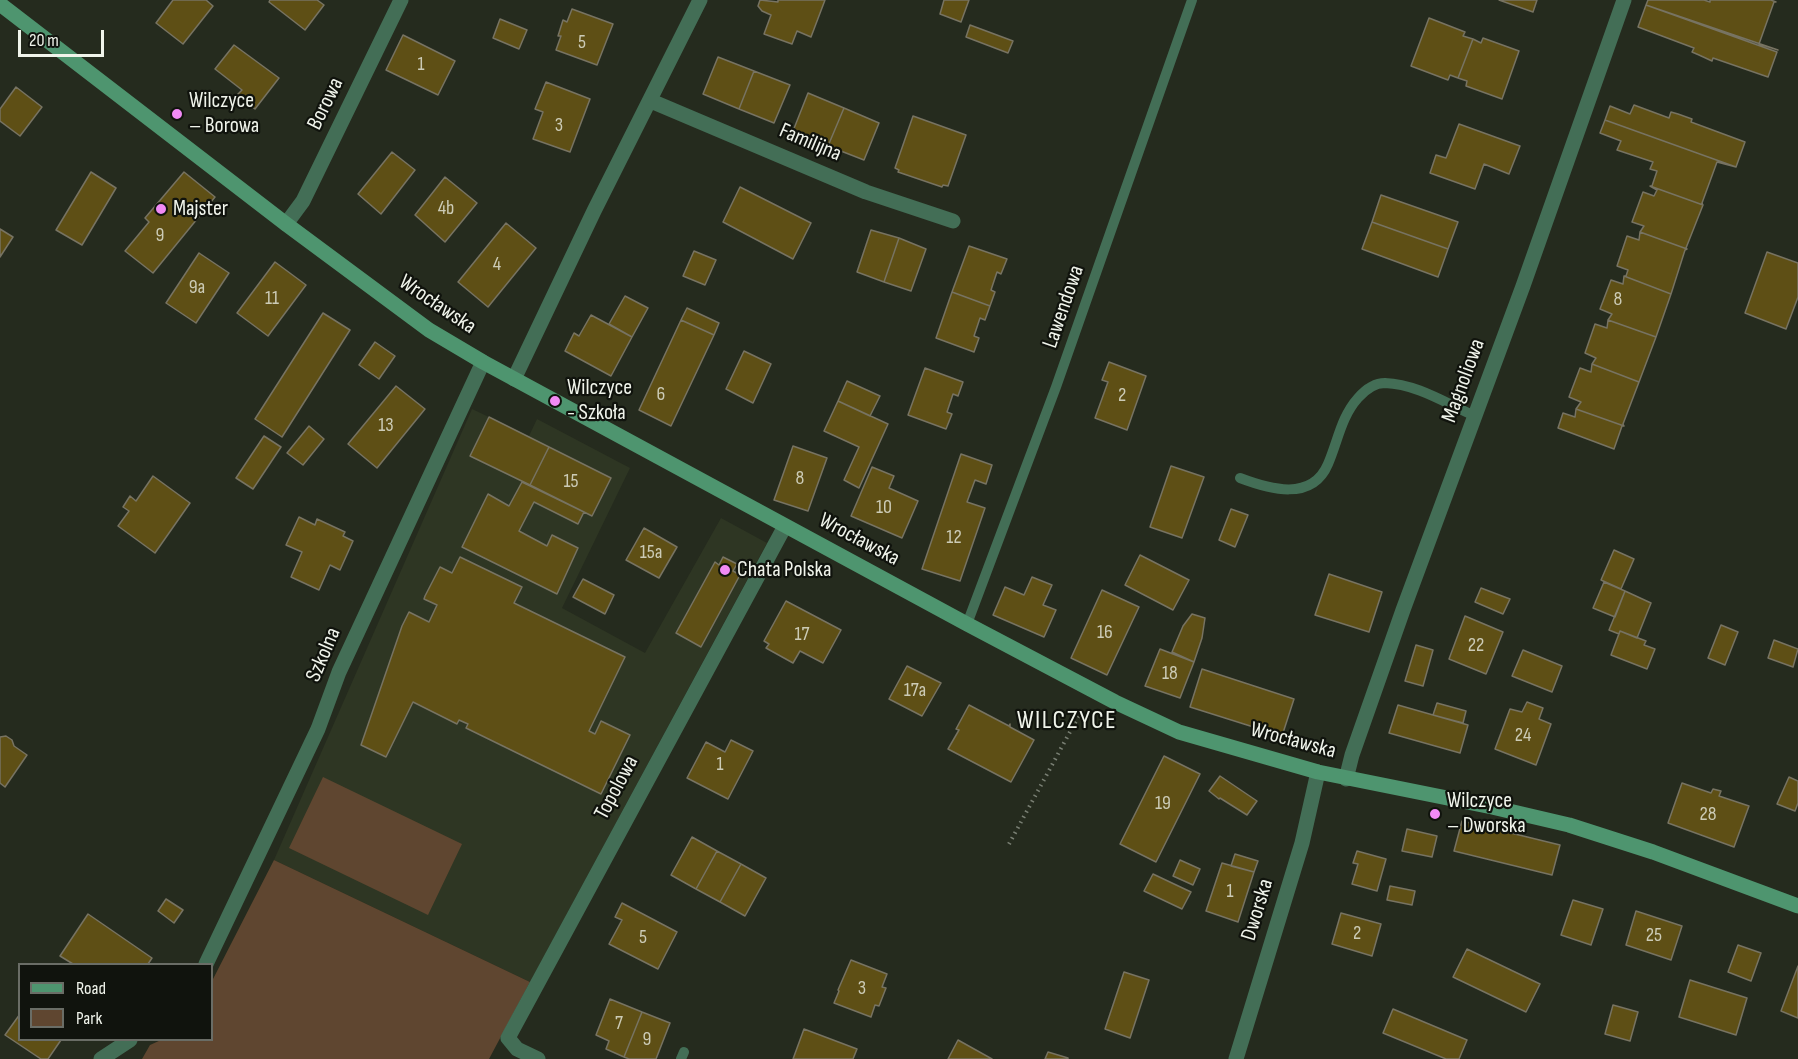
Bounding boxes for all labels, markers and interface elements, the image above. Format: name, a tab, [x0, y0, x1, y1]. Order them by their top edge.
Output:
scale bar	[21, 18, 106, 56]
text: 20 m	[29, 30, 59, 51]
house number: 5	[578, 31, 586, 55]
house number: 1	[418, 53, 424, 77]
street label: Borowa	[302, 74, 350, 134]
place label: Wilczyce – Borowa	[189, 88, 259, 140]
marker: Wilczyce – Borowa	[170, 107, 184, 121]
house number: 3	[555, 114, 563, 138]
street label: Familijna	[775, 118, 845, 168]
place label: Majster	[173, 196, 228, 222]
house number: 4b	[438, 197, 454, 221]
marker: Majster	[154, 202, 168, 216]
house number: 9	[156, 224, 164, 248]
house number: 4	[493, 253, 501, 277]
street label: Lawendowa	[1038, 262, 1090, 352]
street label: Wrocławska	[393, 270, 481, 340]
house number: 9a	[189, 276, 205, 300]
house number: 11	[265, 287, 279, 311]
house number: 8	[1614, 288, 1622, 312]
street label: Magnoliowa	[1437, 336, 1491, 426]
place label: Wilczyce - Szkoła	[567, 375, 632, 427]
house number: 6	[657, 383, 665, 407]
house number: 2	[1118, 384, 1126, 408]
marker: Wilczyce - Szkoła	[548, 394, 562, 408]
house number: 13	[378, 414, 394, 438]
house number: 8	[796, 467, 804, 491]
house number: 15	[563, 470, 579, 494]
house number: 10	[876, 496, 892, 520]
street label: Wrocławska	[814, 508, 904, 572]
house number: 12	[946, 526, 962, 550]
house number: 15a	[640, 541, 662, 565]
place label: Chata Polska	[737, 557, 831, 583]
marker: Chata Polska	[718, 563, 732, 577]
house number: 16	[1097, 621, 1113, 645]
house number: 17	[795, 623, 809, 647]
street label: Szkolna	[301, 624, 347, 686]
house number: 22	[1468, 634, 1484, 658]
house number: 18	[1162, 662, 1178, 686]
house number: 17a	[904, 679, 926, 703]
district label: WILCZYCE	[1017, 705, 1117, 737]
street label: Wrocławska	[1247, 717, 1339, 765]
house number: 24	[1515, 724, 1531, 748]
street label: Topolowa	[589, 752, 645, 824]
house number: 1	[717, 753, 723, 777]
place label: Wilczyce – Dworska	[1447, 788, 1526, 840]
house number: 19	[1155, 792, 1171, 816]
house number: 28	[1700, 803, 1716, 827]
marker: Wilczyce – Dworska	[1428, 807, 1442, 821]
street label: Dworska	[1236, 876, 1280, 944]
house number: 1	[1227, 880, 1233, 904]
house number: 2	[1353, 922, 1361, 946]
house number: 25	[1646, 924, 1662, 948]
house number: 5	[639, 926, 647, 950]
legend	[18, 963, 213, 1041]
house number: 3	[858, 977, 866, 1001]
text: Road	[76, 978, 106, 999]
text: Park	[76, 1008, 102, 1029]
house number: 7	[615, 1012, 623, 1036]
house number: 9	[643, 1028, 651, 1052]

